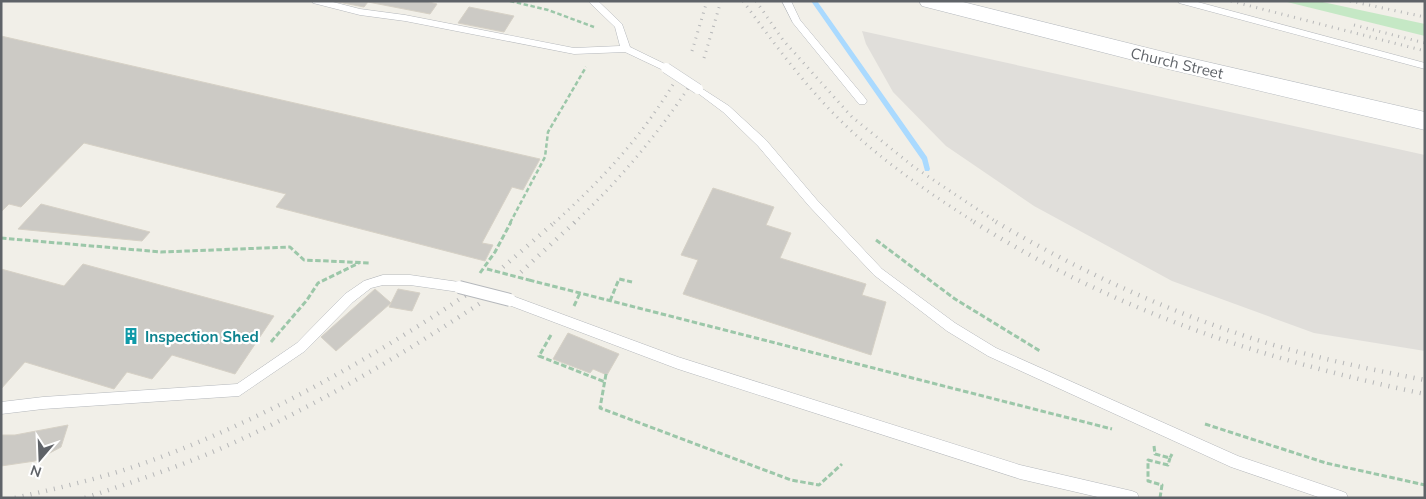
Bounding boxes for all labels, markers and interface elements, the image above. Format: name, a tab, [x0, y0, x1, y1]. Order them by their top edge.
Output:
street label: Church Street	[1129, 43, 1225, 83]
building icon: Inspection Shed	[121, 326, 141, 346]
place label: Inspection Shed	[145, 327, 259, 346]
north arrow	[15, 434, 65, 484]
text: N	[28, 461, 44, 482]

